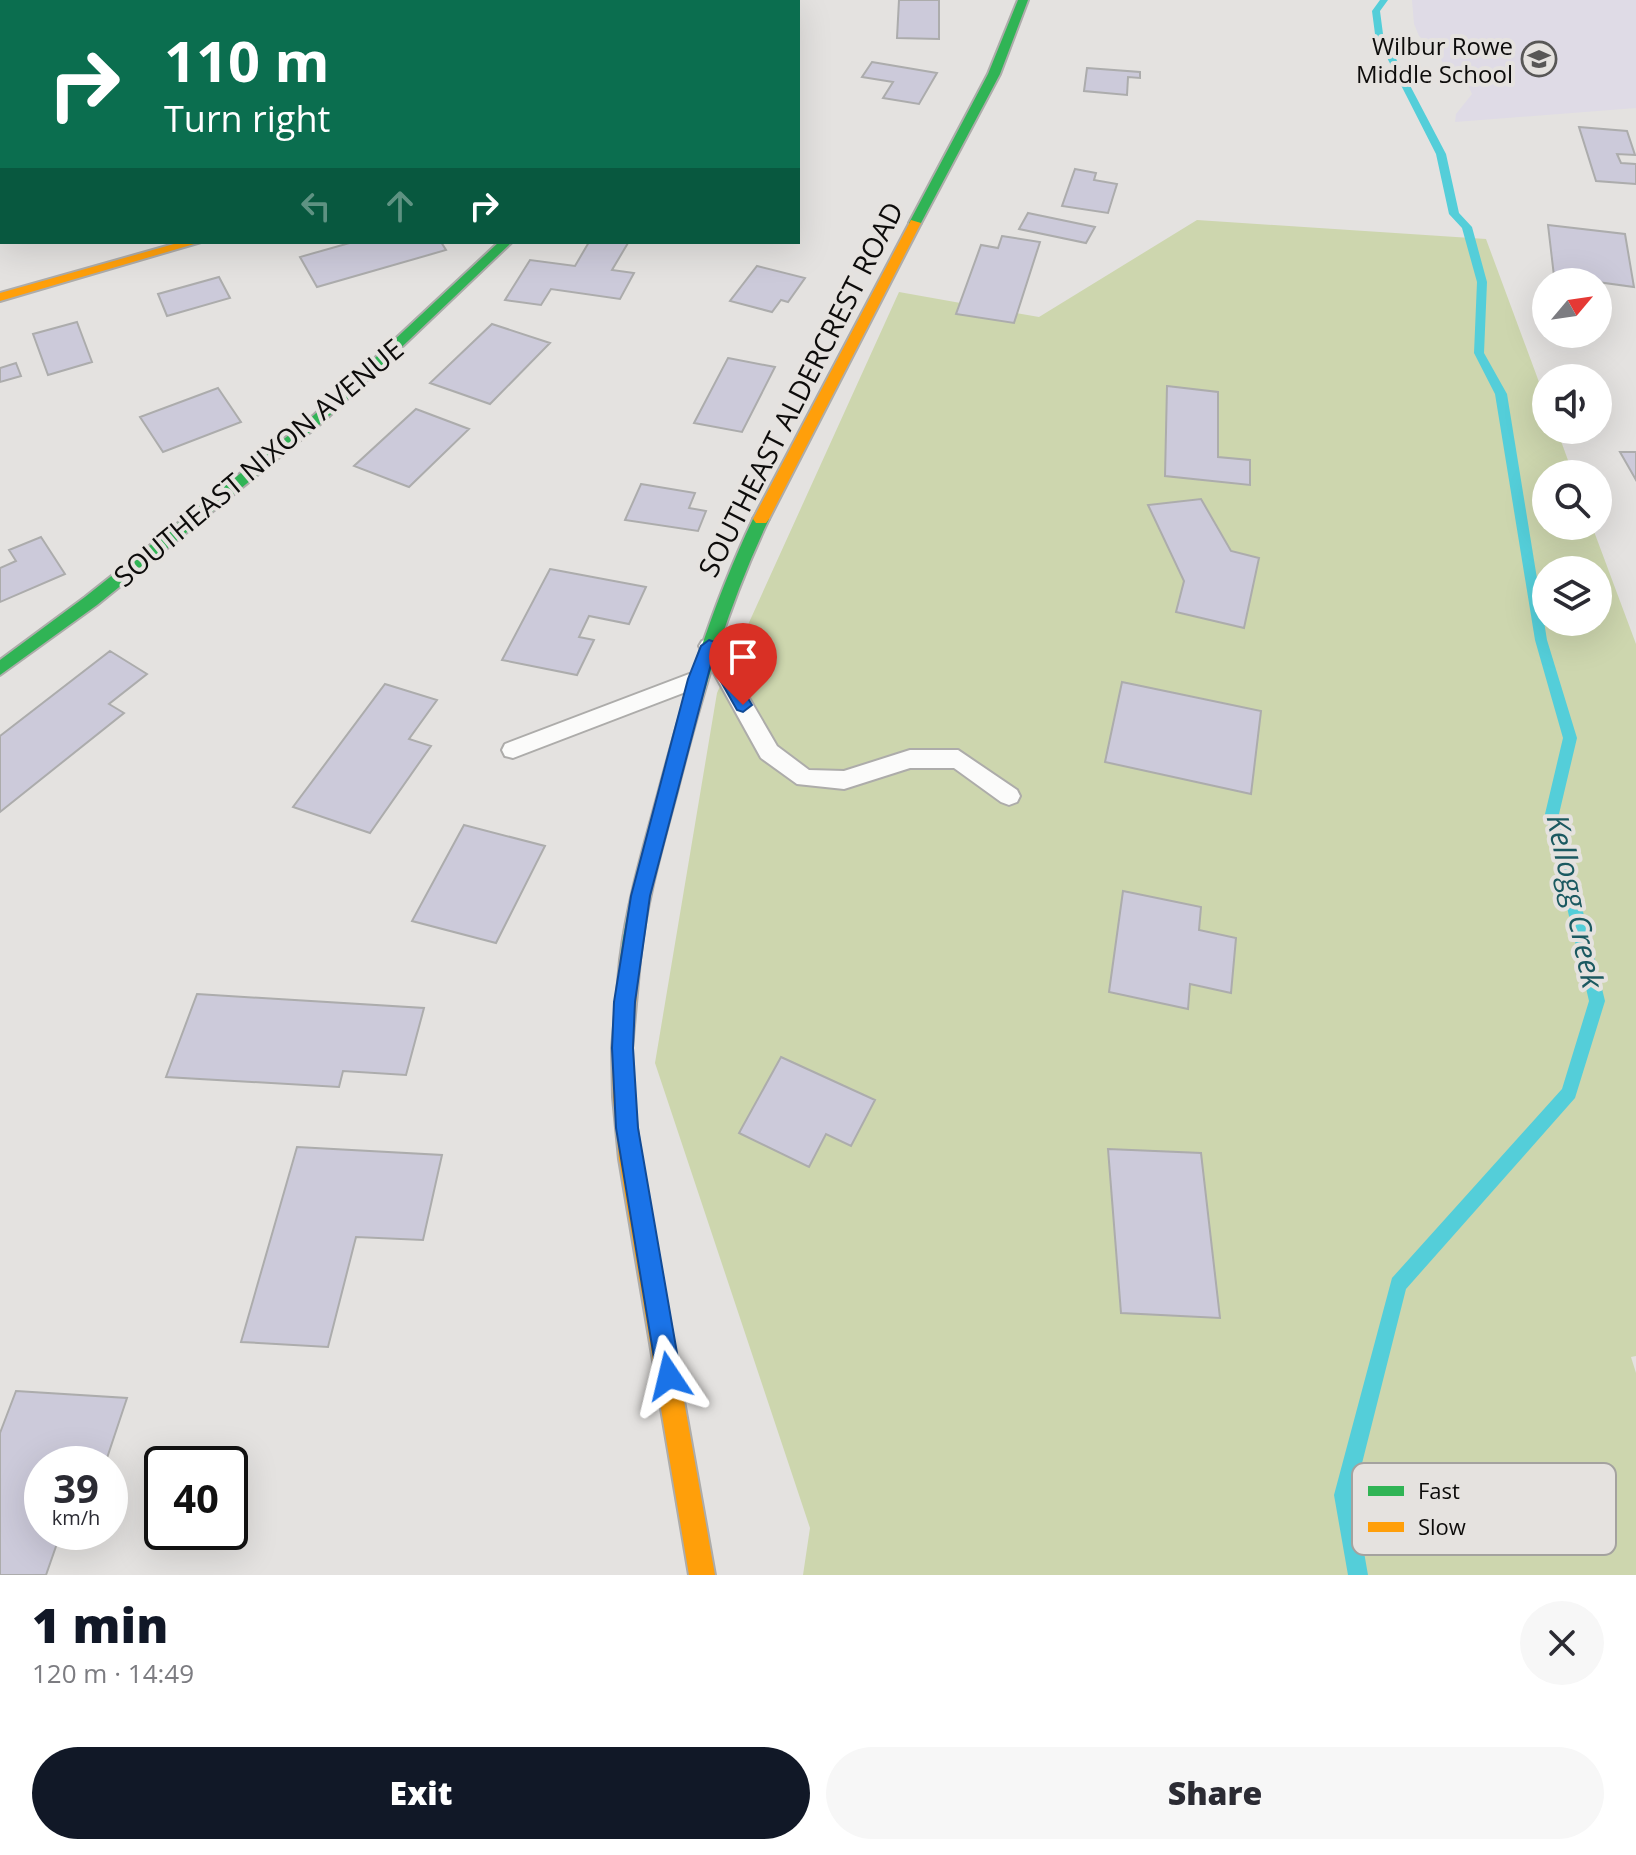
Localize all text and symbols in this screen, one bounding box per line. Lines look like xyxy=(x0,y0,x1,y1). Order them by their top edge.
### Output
text: 110 m xyxy=(164,22,330,98)
place label: Wilbur Rowe Middle School xyxy=(1356,29,1513,90)
icon: right xyxy=(32,32,136,136)
school or university icon: Wilbur Rowe Middle School xyxy=(1520,40,1558,78)
text: Turn right xyxy=(164,94,330,143)
icon: left xyxy=(294,184,338,228)
icon: ahead xyxy=(378,184,422,228)
icon: right xyxy=(462,184,506,228)
street label: SOUTHEAST ALDERCREST ROAD xyxy=(689,195,911,583)
north arrow xyxy=(1532,268,1612,348)
map controls xyxy=(1532,268,1612,636)
street label: SOUTHEAST NIXON AVENUE xyxy=(105,329,411,595)
button: sound xyxy=(1532,364,1612,444)
button: search xyxy=(1532,460,1612,540)
button: layers xyxy=(1532,556,1612,636)
pin xyxy=(709,623,777,705)
icon: arrive xyxy=(721,635,765,679)
water label: Kellogg Creek xyxy=(1538,810,1615,993)
position arrow xyxy=(627,1334,711,1418)
speed limit sign: 40 xyxy=(144,1446,248,1550)
text: 39 xyxy=(53,1460,99,1515)
legend xyxy=(1352,1463,1616,1555)
text: Fast xyxy=(1418,1475,1460,1505)
text: km/h xyxy=(52,1504,100,1531)
text: Slow xyxy=(1418,1511,1466,1541)
text: 1 min xyxy=(32,1592,168,1657)
button: close xyxy=(1520,1601,1604,1685)
text: 120 m · 14:49 xyxy=(32,1655,194,1691)
button: Exit xyxy=(32,1747,810,1839)
button: Share xyxy=(826,1747,1604,1839)

